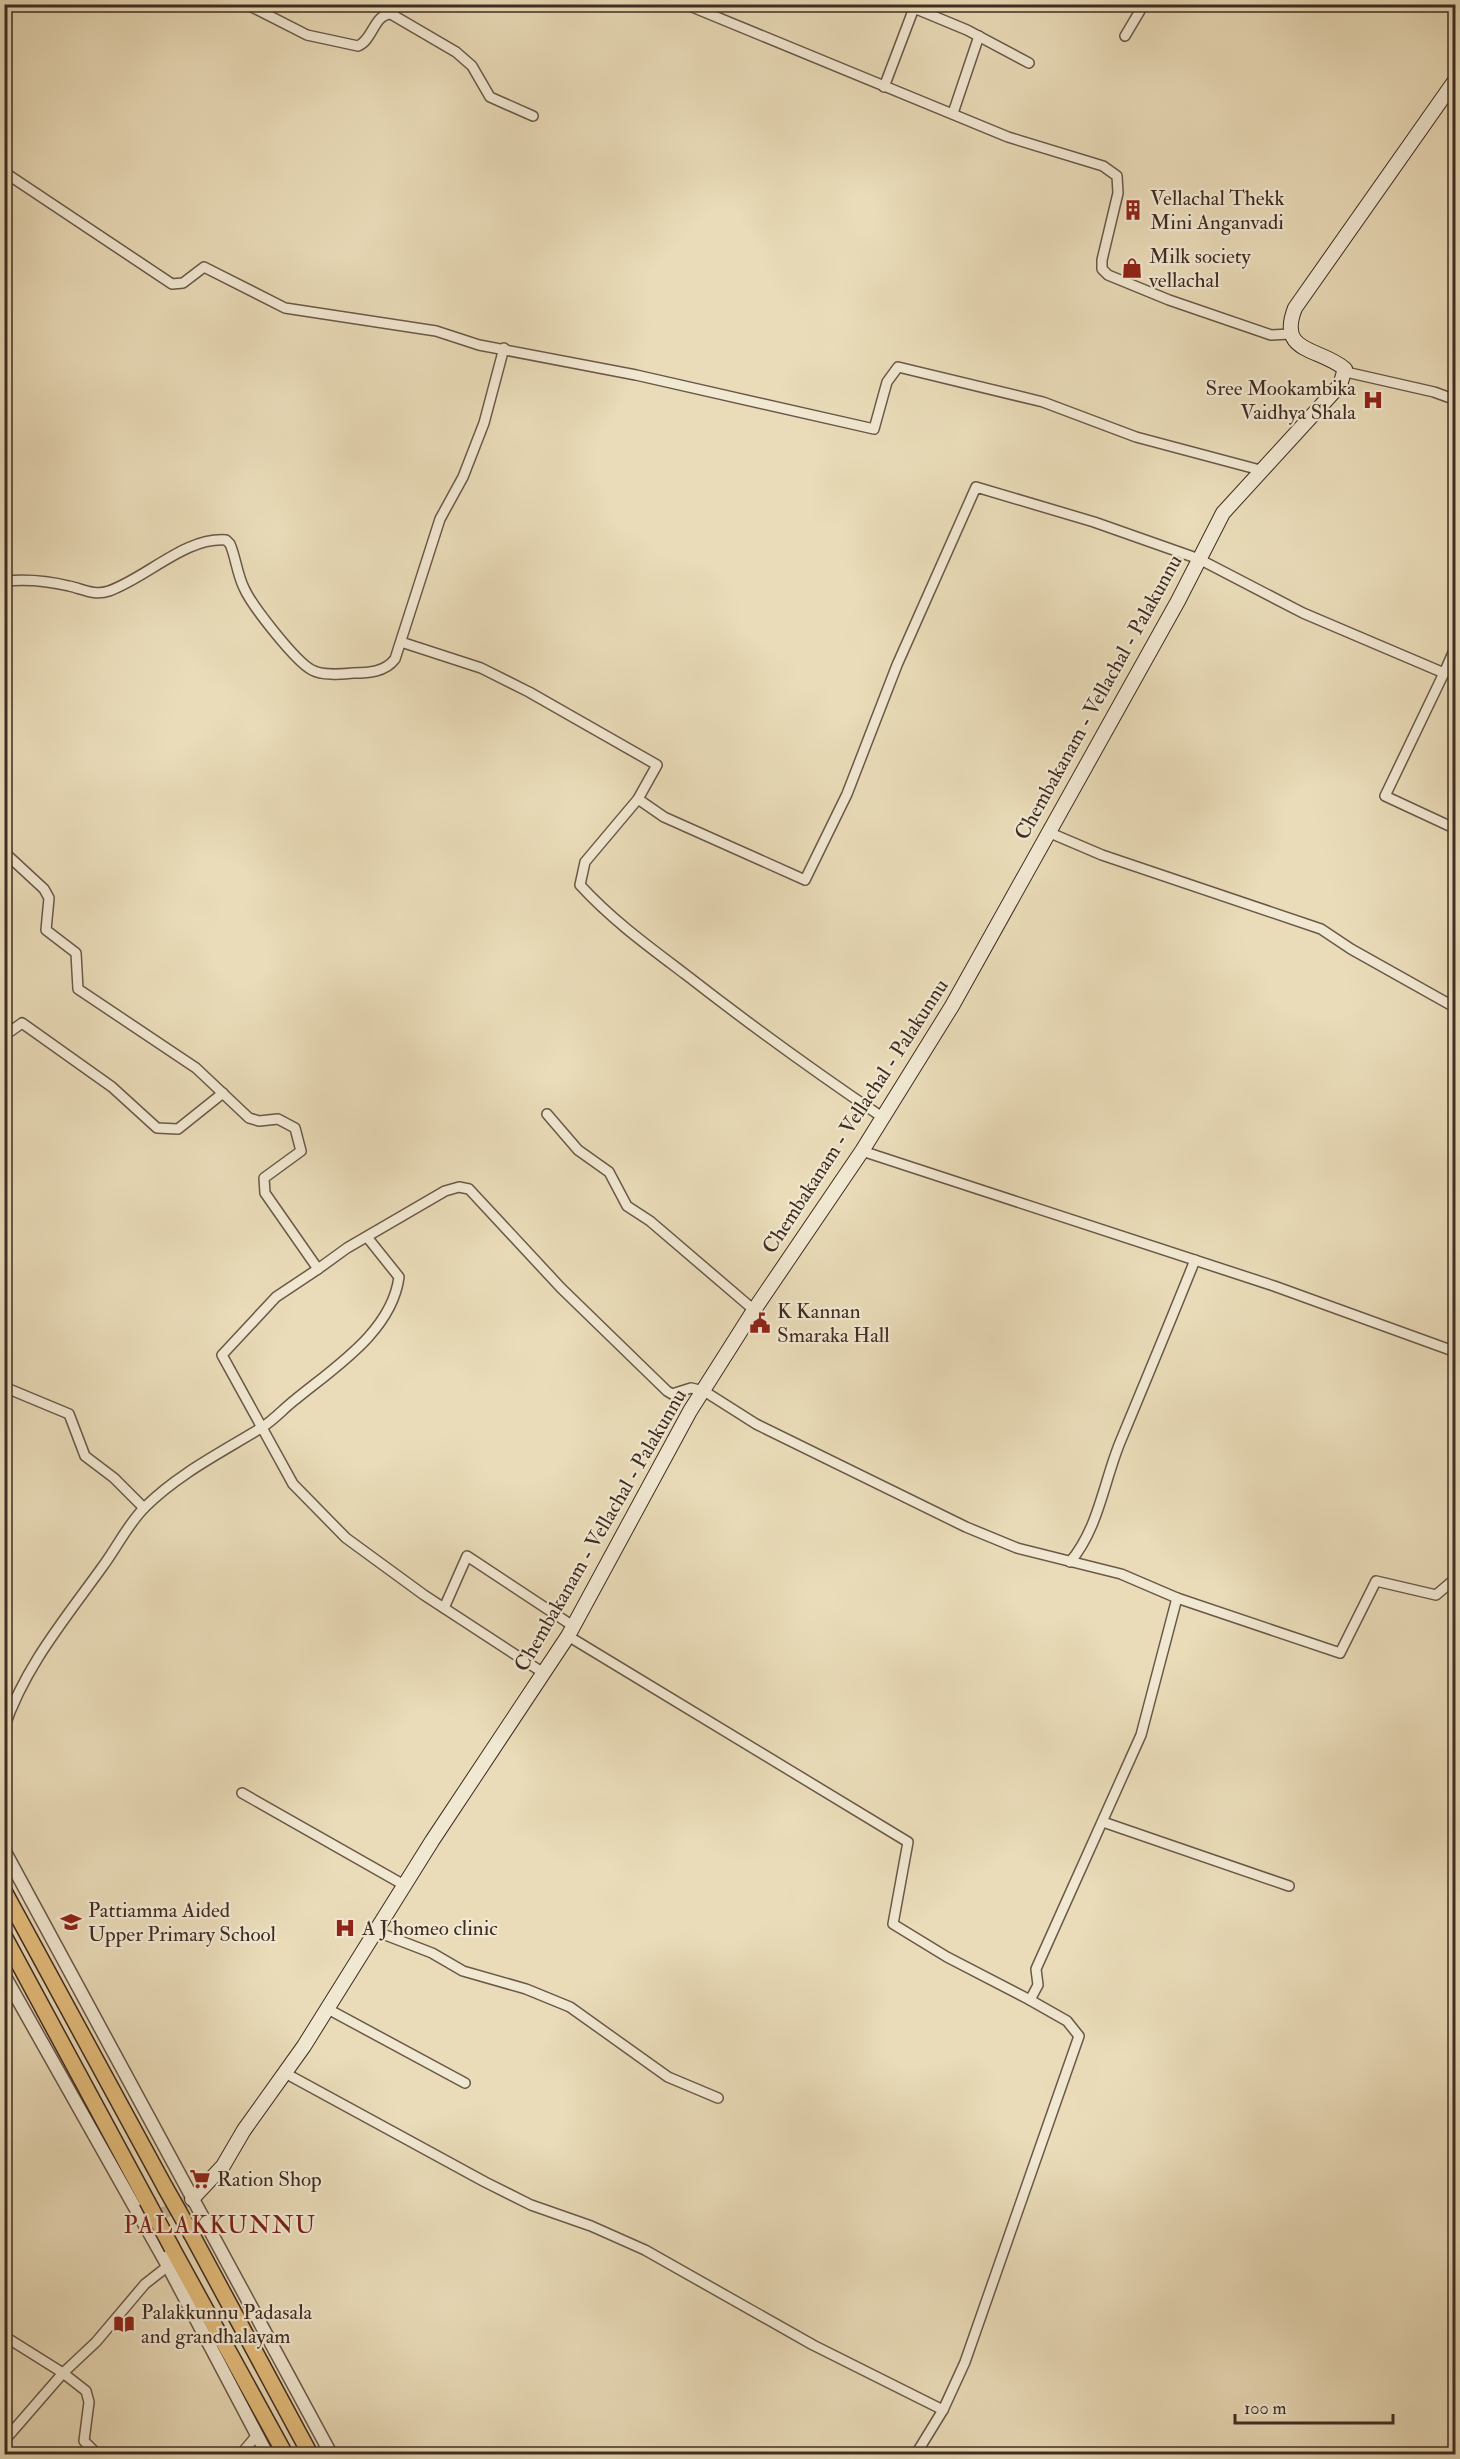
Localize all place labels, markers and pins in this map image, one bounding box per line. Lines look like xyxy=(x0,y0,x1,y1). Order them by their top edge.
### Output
place label: Vellachal Thekk Mini Anganvadi xyxy=(1150,185,1285,236)
building icon: Vellachal Thekk Mini Anganvadi xyxy=(1121,198,1145,222)
place label: Milk society vellachal xyxy=(1148,243,1252,294)
shop icon: Milk society vellachal xyxy=(1120,256,1144,280)
place label: Sree Mookambika Vaidhya Shala xyxy=(1206,375,1356,426)
hospital icon: Sree Mookambika Vaidhya Shala xyxy=(1361,388,1385,412)
place label: K Kannan Smaraka Hall xyxy=(777,1298,890,1349)
public building icon: K Kannan Smaraka Hall xyxy=(748,1311,772,1335)
place label: Pattiamma Aided Upper Primary School xyxy=(88,1897,277,1948)
school or university icon: Pattiamma Aided Upper Primary School xyxy=(59,1910,83,1934)
place label: A J homeo clinic xyxy=(361,1915,498,1942)
hospital icon: A J homeo clinic xyxy=(333,1916,357,1940)
place label: Ration Shop xyxy=(217,2166,322,2193)
supermarket icon: Ration Shop xyxy=(188,2167,212,2191)
place label: Palakkunnu Padasala and grandhalayam xyxy=(141,2299,313,2350)
library icon: Palakkunnu Padasala and grandhalayam xyxy=(112,2312,136,2336)

